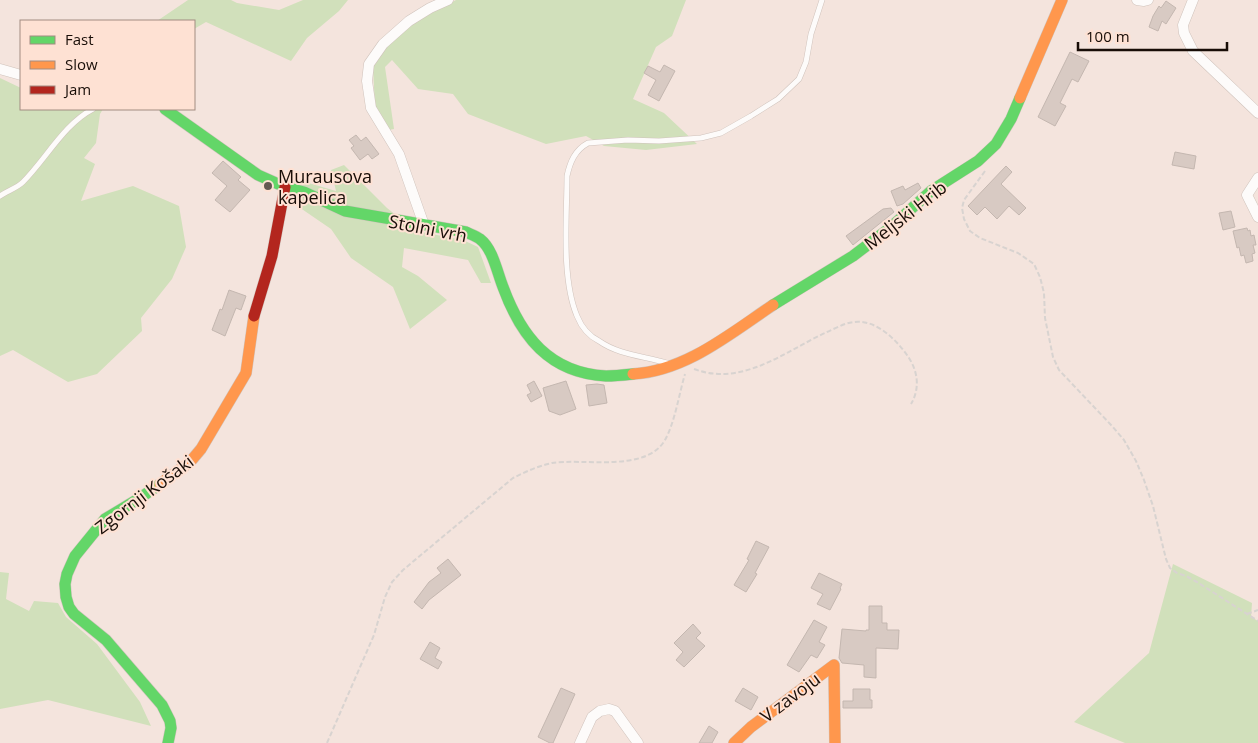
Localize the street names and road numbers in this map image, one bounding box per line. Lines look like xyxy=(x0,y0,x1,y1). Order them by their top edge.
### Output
street label: Meljski Hrib xyxy=(859,175,951,255)
street label: Stolni vrh xyxy=(387,209,469,247)
street label: Zgornji Košaki xyxy=(90,449,198,539)
street label: V zavoju xyxy=(755,667,825,727)

